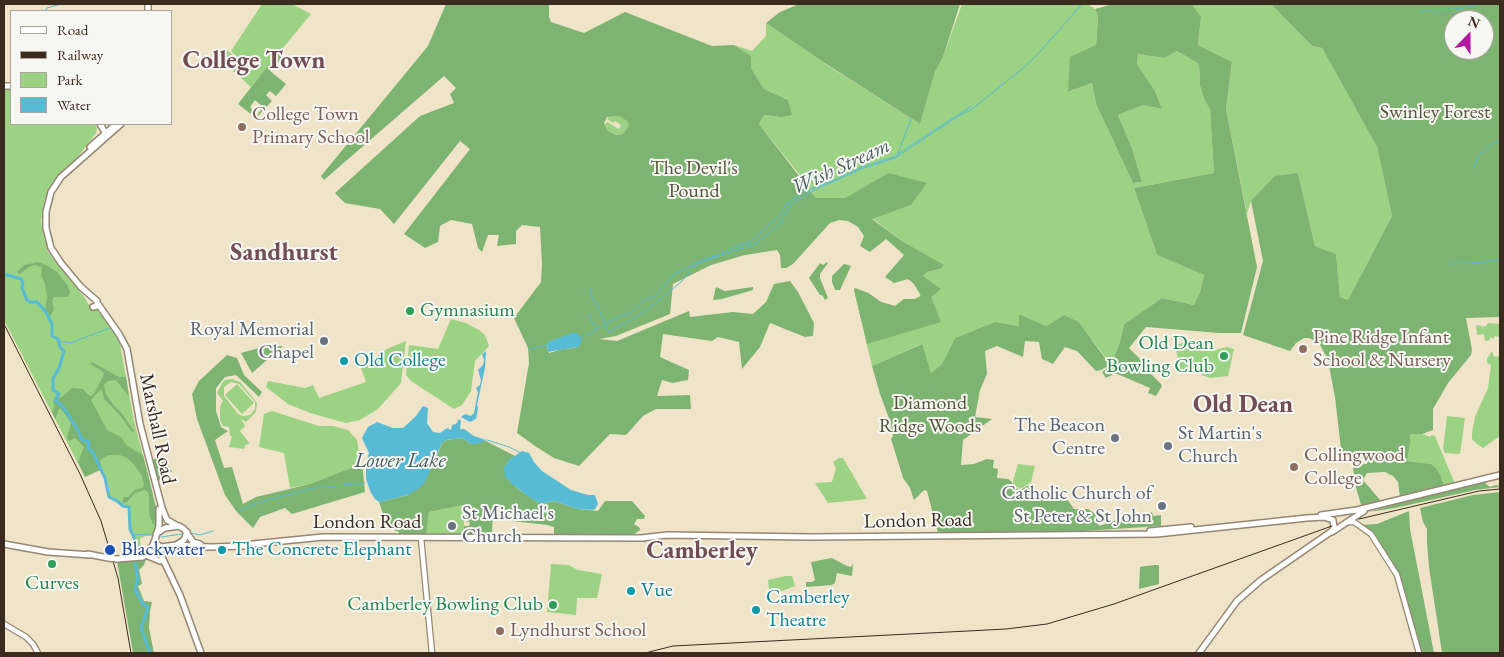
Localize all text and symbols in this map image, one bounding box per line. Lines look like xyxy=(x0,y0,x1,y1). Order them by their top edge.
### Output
legend xyxy=(10,10,172,125)
north arrow xyxy=(1444,10,1494,60)
text: N xyxy=(1466,12,1483,32)
text: Road xyxy=(57,20,88,39)
text: Railway xyxy=(57,45,103,64)
district label: College Town xyxy=(183,46,325,76)
text: Park xyxy=(57,70,83,89)
text: Water xyxy=(57,95,91,114)
park label: Swinley Forest xyxy=(1380,101,1490,125)
place label: College Town Primary School xyxy=(252,103,370,150)
marker: College Town Primary School xyxy=(236,121,248,133)
water label: Wish Stream xyxy=(788,133,894,201)
park label: The Devil's Pound xyxy=(650,157,738,204)
district label: Sandhurst xyxy=(230,238,338,268)
place label: Gymnasium xyxy=(420,299,515,323)
marker: Gymnasium xyxy=(404,305,416,317)
place label: Royal Memorial Chapel xyxy=(190,318,314,365)
place label: Pine Ridge Infant School & Nursery xyxy=(1313,326,1451,373)
place label: Old Dean Bowling Club xyxy=(1106,332,1214,379)
marker: Royal Memorial Chapel xyxy=(318,335,330,347)
marker: Pine Ridge Infant School & Nursery xyxy=(1297,343,1309,355)
place label: Old College xyxy=(354,349,446,373)
marker: Old Dean Bowling Club xyxy=(1218,350,1230,362)
marker: Old College xyxy=(338,355,350,367)
street label: Marshall Road xyxy=(134,371,180,487)
district label: Old Dean xyxy=(1193,390,1293,420)
park label: Diamond Ridge Woods xyxy=(879,392,981,439)
place label: The Beacon Centre xyxy=(1014,414,1105,461)
place label: St Martin's Church xyxy=(1178,422,1262,469)
marker: The Beacon Centre xyxy=(1109,432,1121,444)
marker: St Martin's Church xyxy=(1162,440,1174,452)
place label: Collingwood College xyxy=(1304,444,1405,491)
water label: Lower Lake xyxy=(354,448,446,474)
marker: Collingwood College xyxy=(1288,461,1300,473)
place label: Catholic Church of St Peter & St John xyxy=(1001,482,1152,529)
marker: Catholic Church of St Peter & St John xyxy=(1156,500,1168,512)
place label: St Michael's Church xyxy=(462,502,554,549)
street label: London Road xyxy=(864,508,972,534)
street label: London Road xyxy=(313,511,421,535)
marker: St Michael's Church xyxy=(446,520,458,532)
district label: Camberley xyxy=(646,536,758,566)
place label: Blackwater xyxy=(121,538,205,562)
place label: The Concrete Elephant xyxy=(232,538,412,562)
marker: Blackwater xyxy=(103,543,117,557)
marker: The Concrete Elephant xyxy=(216,544,228,556)
marker: Curves xyxy=(46,558,58,570)
place label: Curves xyxy=(25,572,79,596)
place label: Vue xyxy=(641,579,673,603)
marker: Vue xyxy=(625,585,637,597)
place label: Camberley Theatre xyxy=(766,586,850,633)
place label: Camberley Bowling Club xyxy=(347,593,543,617)
marker: Camberley Bowling Club xyxy=(547,599,559,611)
marker: Camberley Theatre xyxy=(750,604,762,616)
place label: Lyndhurst School xyxy=(510,619,646,643)
marker: Lyndhurst School xyxy=(494,625,506,637)

